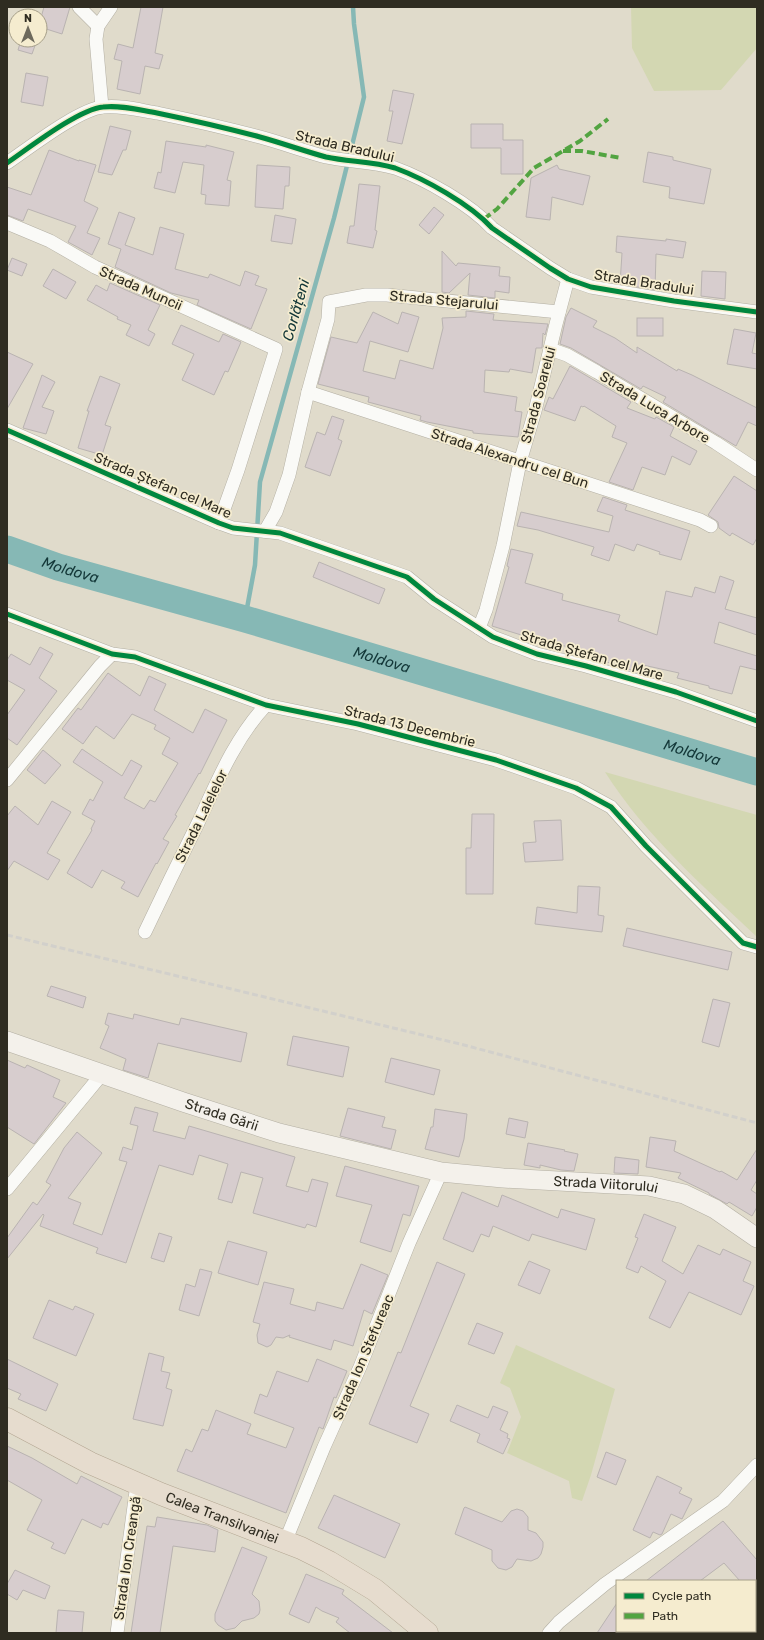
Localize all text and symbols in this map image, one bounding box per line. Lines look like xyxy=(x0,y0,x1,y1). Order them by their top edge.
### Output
north arrow xyxy=(8,8,48,48)
text: N xyxy=(24,12,32,25)
street label: Strada Bradului xyxy=(294,127,396,166)
street label: Strada Muncii xyxy=(97,263,185,314)
street label: Strada Bradului xyxy=(593,266,695,299)
water label: Corlățeni xyxy=(279,277,314,343)
street label: Strada Stejarului xyxy=(389,287,499,314)
street label: Strada Soarelui xyxy=(517,345,560,445)
street label: Strada Luca Arbore xyxy=(597,368,713,447)
street label: Strada Alexandru cel Bun xyxy=(429,425,591,492)
street label: Strada Ștefan cel Mare xyxy=(91,449,234,522)
water label: Moldova xyxy=(40,553,101,587)
street label: Strada Ștefan cel Mare xyxy=(518,627,665,684)
water label: Moldova xyxy=(351,643,413,677)
street label: Strada 13 Decembrie xyxy=(342,702,477,751)
water label: Moldova xyxy=(662,736,723,770)
street label: Strada Lalelelor xyxy=(172,766,232,866)
street label: Strada Gării xyxy=(183,1095,260,1135)
street label: Strada Viitorului xyxy=(553,1173,660,1197)
street label: Strada Ion Stefureac xyxy=(329,1292,398,1422)
street label: Calea Transilvaniei xyxy=(163,1489,281,1548)
street label: Strada Ion Creangă xyxy=(110,1495,145,1621)
legend xyxy=(616,1580,756,1632)
text: Cycle path xyxy=(652,1589,711,1603)
text: Path xyxy=(652,1609,678,1623)

